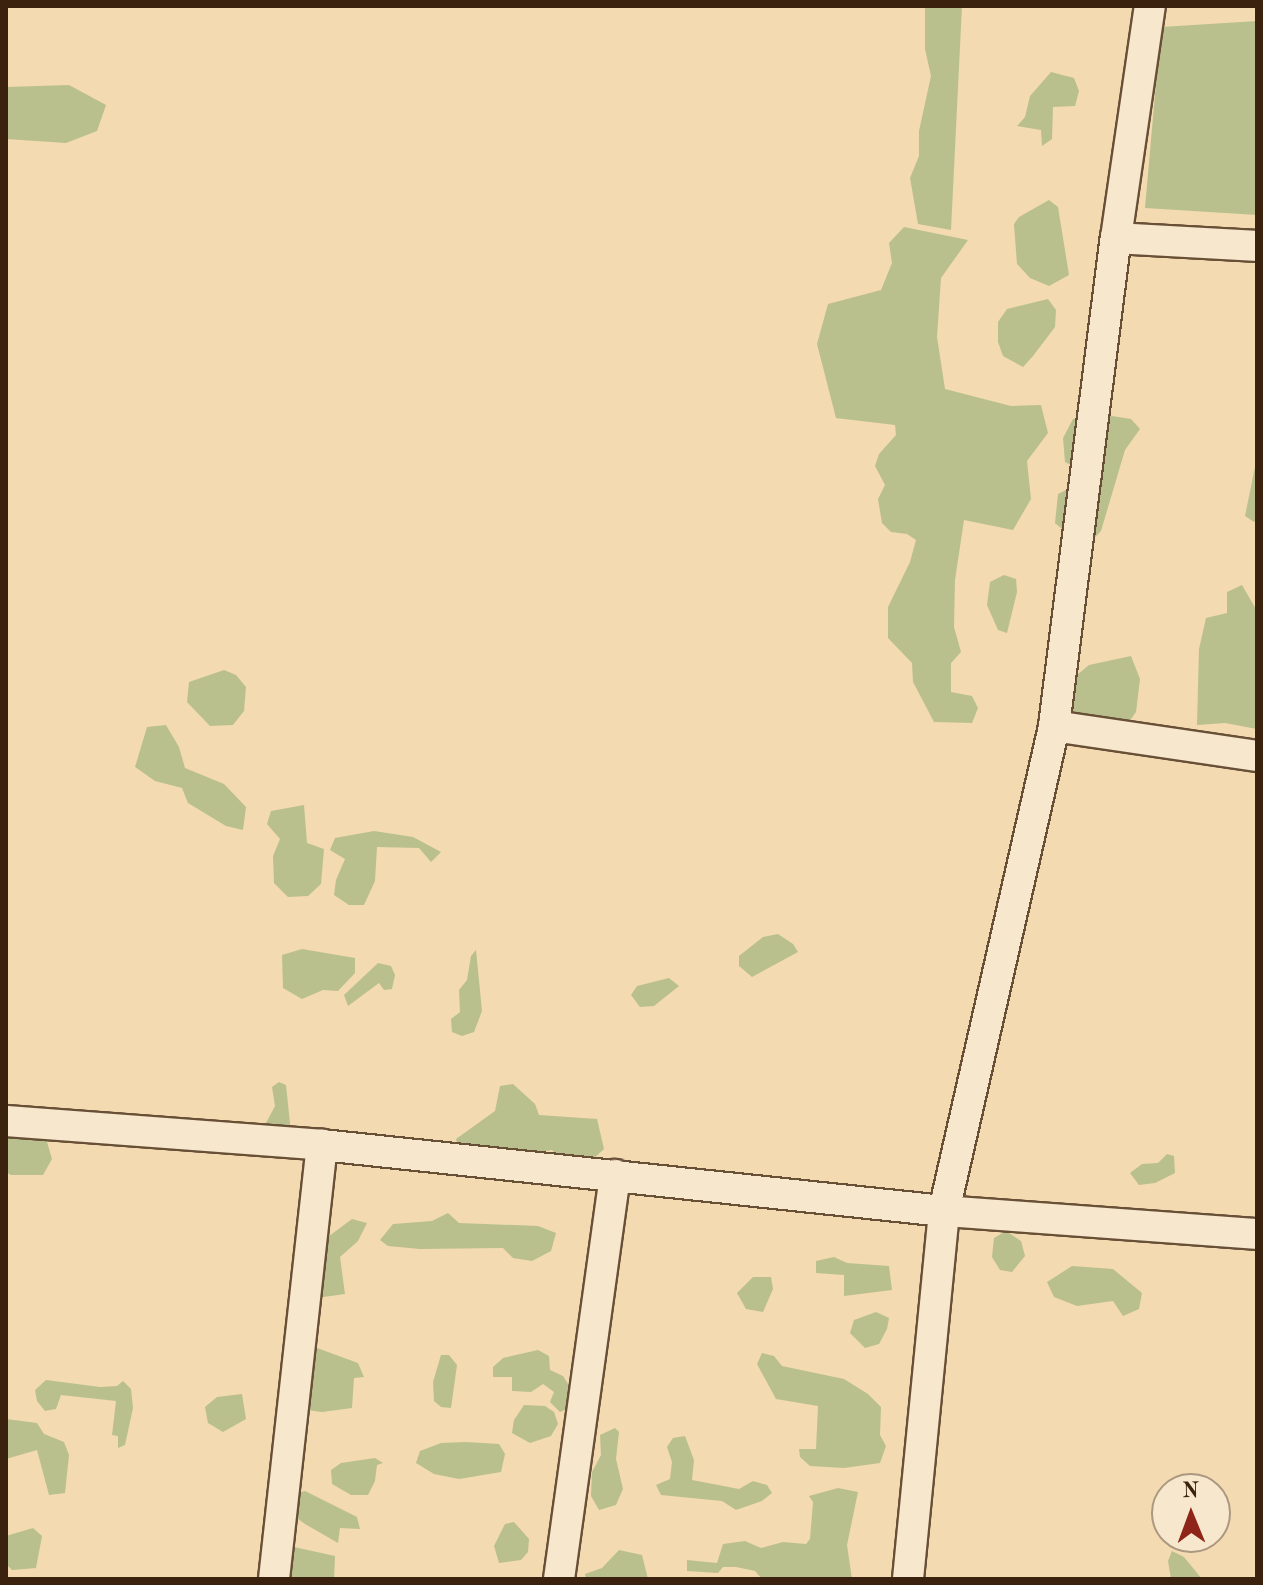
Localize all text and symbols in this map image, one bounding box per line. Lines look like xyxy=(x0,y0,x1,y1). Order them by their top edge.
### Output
north arrow xyxy=(1151,1473,1231,1553)
text: N xyxy=(1182,1480,1199,1502)

